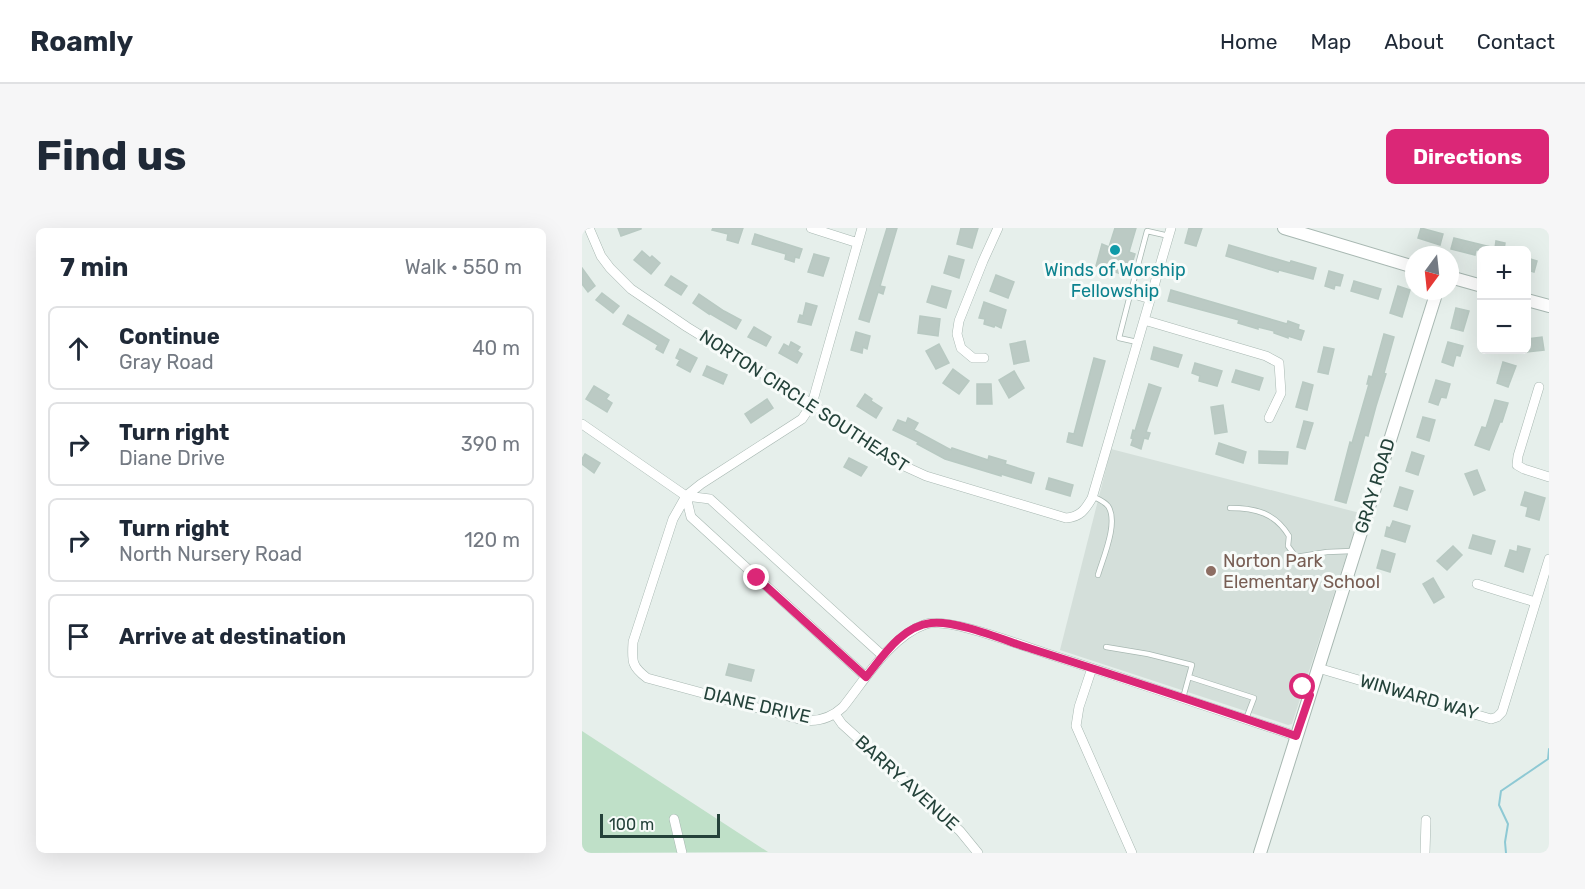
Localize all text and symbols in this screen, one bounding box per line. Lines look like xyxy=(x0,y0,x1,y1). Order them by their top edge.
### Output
text: Roamly xyxy=(30,25,133,58)
text: Home xyxy=(1220,29,1277,54)
text: Map xyxy=(1310,29,1351,54)
text: About xyxy=(1384,29,1444,54)
text: Contact xyxy=(1477,29,1555,54)
button: Directions xyxy=(1386,129,1549,184)
text: Find us xyxy=(36,131,187,181)
marker: Winds of Worship Fellowship xyxy=(1108,243,1122,257)
north arrow xyxy=(1405,246,1459,300)
map controls xyxy=(1477,246,1531,354)
button: + xyxy=(1477,246,1531,300)
text: 7 min xyxy=(60,252,128,283)
text: Walk · 550 m xyxy=(405,255,522,279)
place label: Winds of Worship Fellowship xyxy=(1044,259,1186,302)
button: − xyxy=(1477,300,1531,354)
text: Continue xyxy=(119,323,220,350)
street label: NORTON CIRCLE SOUTHEAST xyxy=(695,325,913,477)
icon: ahead xyxy=(62,332,95,365)
text: 40 m xyxy=(472,336,520,360)
text: Gray Road xyxy=(119,350,214,374)
text: Turn right xyxy=(119,419,229,446)
icon: right xyxy=(62,428,95,461)
text: 390 m xyxy=(461,432,520,456)
street label: GRAY ROAD xyxy=(1350,436,1400,536)
text: Diane Drive xyxy=(119,446,225,470)
text: Turn right xyxy=(119,515,229,542)
icon: right xyxy=(62,524,95,557)
text: 120 m xyxy=(464,528,520,552)
text: North Nursery Road xyxy=(119,542,302,566)
place label: Norton Park Elementary School xyxy=(1223,550,1380,593)
route end xyxy=(743,564,769,590)
marker: Norton Park Elementary School xyxy=(1204,564,1218,578)
icon: arrive xyxy=(62,620,95,653)
text: Arrive at destination xyxy=(119,623,346,650)
street label: WINWARD WAY xyxy=(1357,670,1481,725)
route start xyxy=(1289,673,1315,699)
street label: DIANE DRIVE xyxy=(701,682,813,728)
street label: BARRY AVENUE xyxy=(851,731,963,835)
scale bar xyxy=(600,811,720,838)
text: 100 m xyxy=(609,815,654,834)

